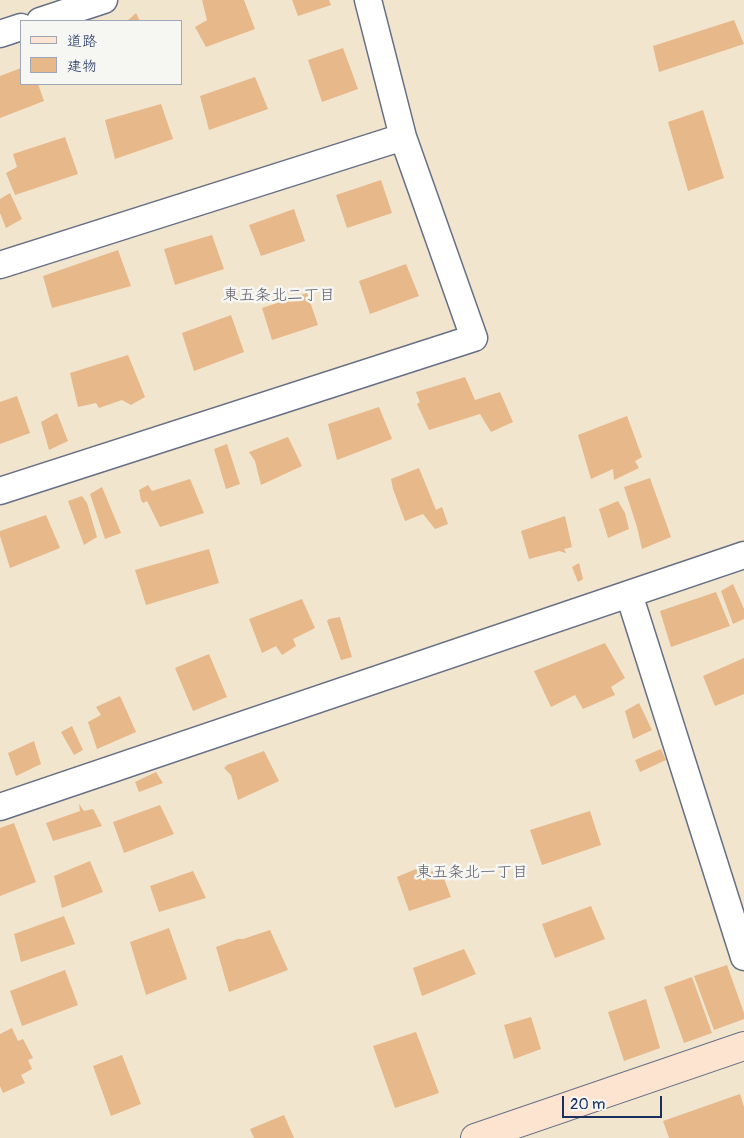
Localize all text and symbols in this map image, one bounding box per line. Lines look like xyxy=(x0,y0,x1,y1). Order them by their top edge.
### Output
legend xyxy=(20,20,182,85)
text: 道路 xyxy=(67,32,97,51)
text: 建物 xyxy=(67,57,97,76)
district label: 東五条北二丁目 xyxy=(223,286,335,306)
district label: 東五条北一丁目 xyxy=(416,863,528,883)
scale bar xyxy=(564,1086,664,1118)
text: 20 m xyxy=(570,1095,605,1114)

